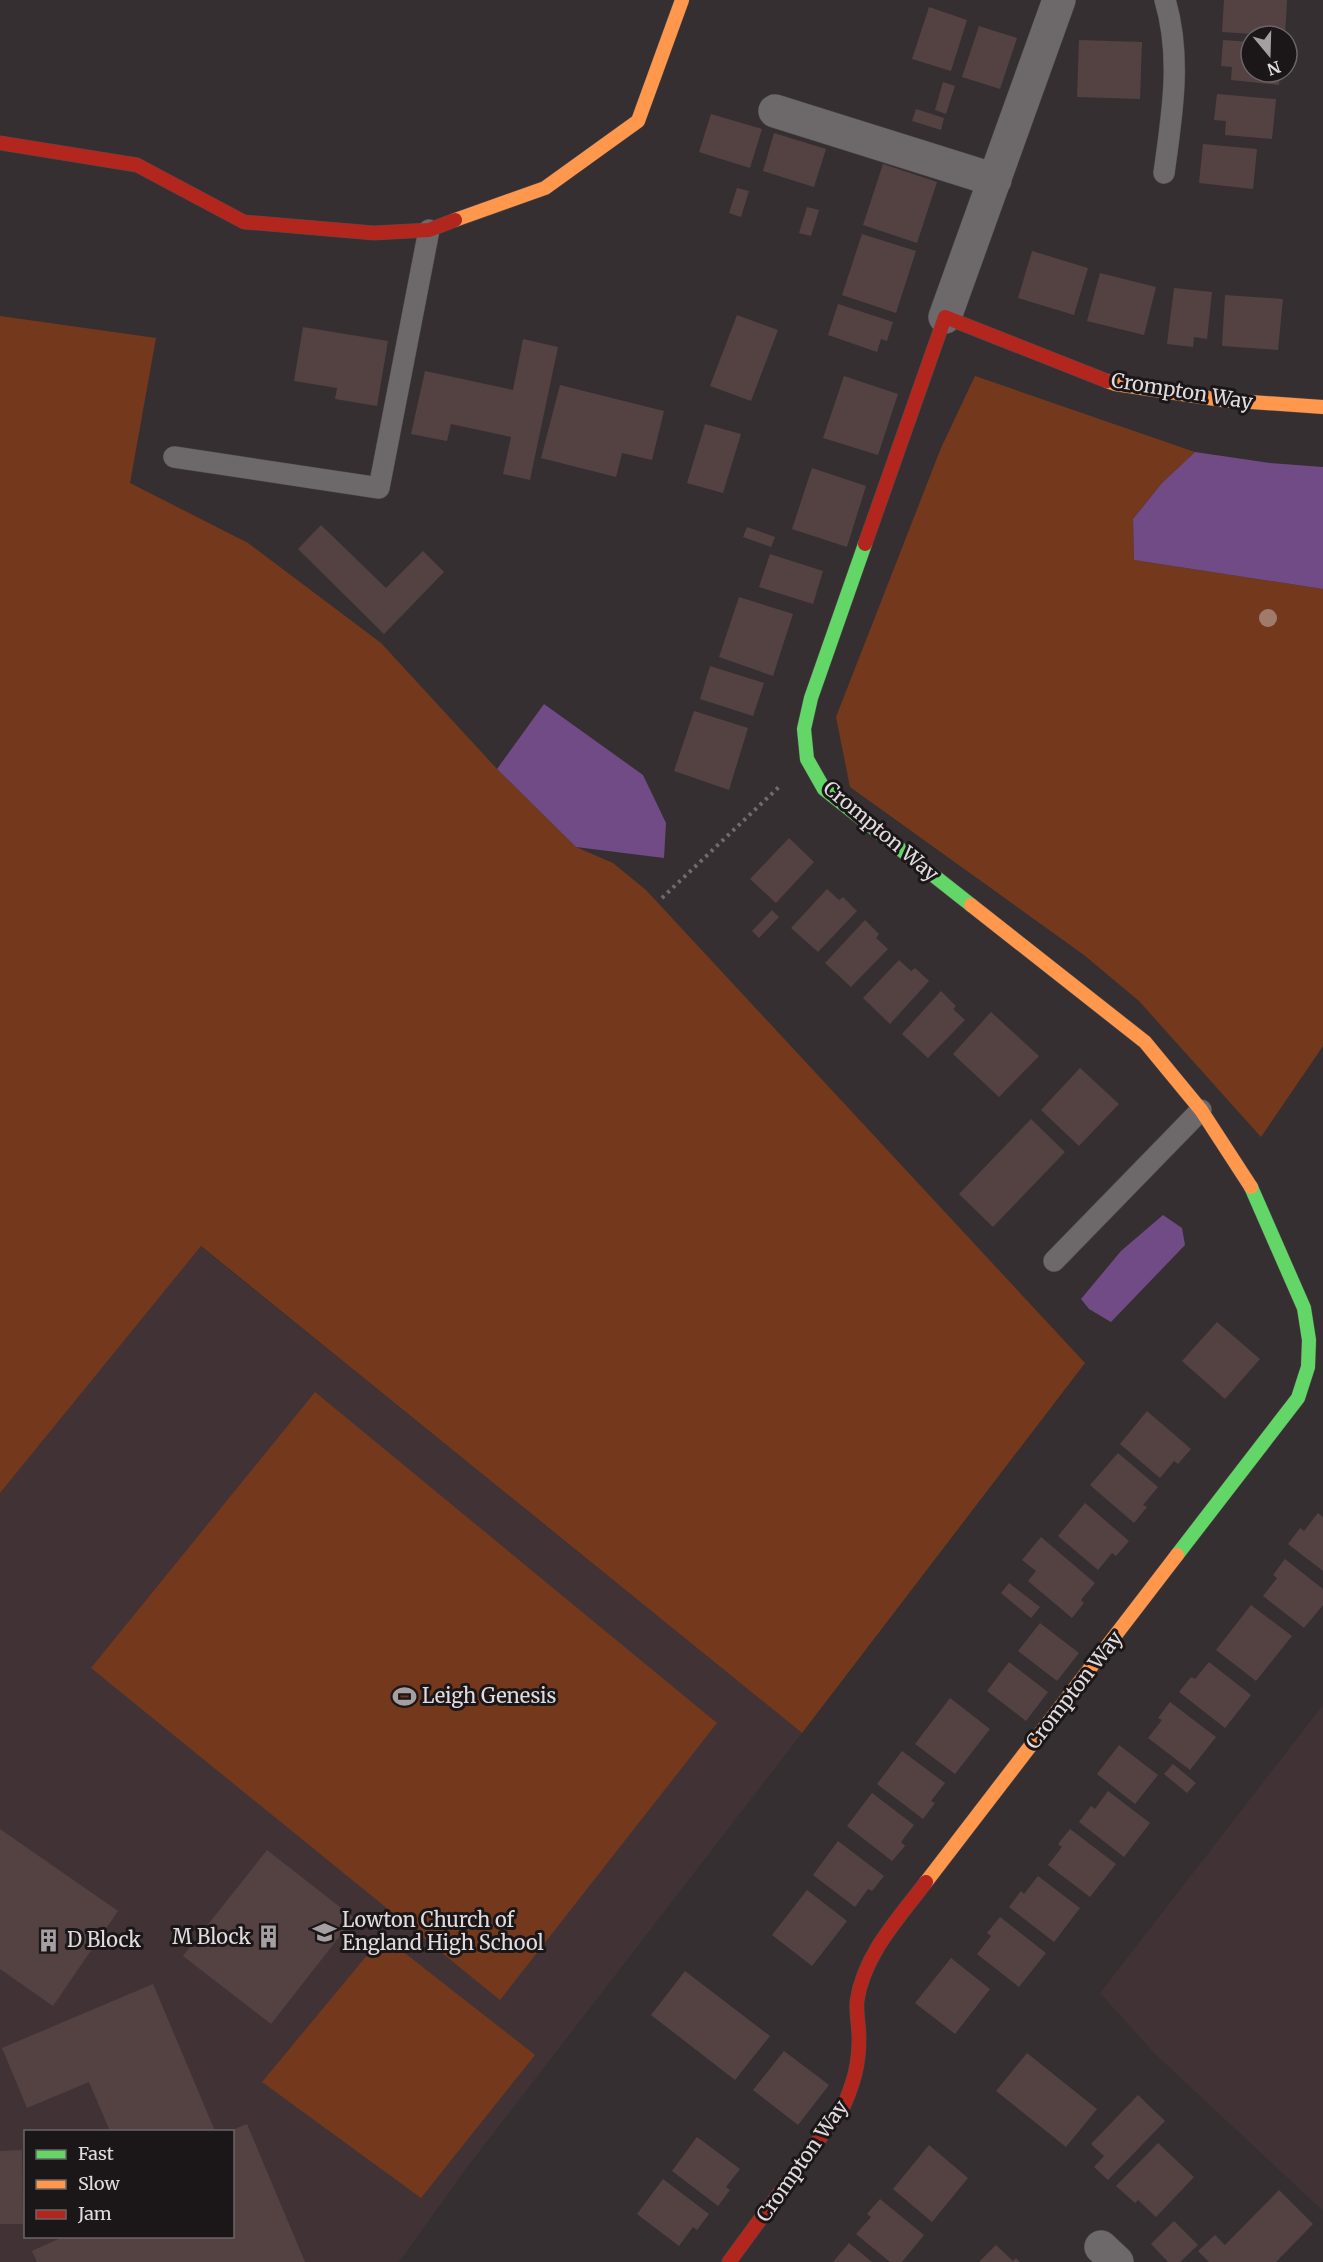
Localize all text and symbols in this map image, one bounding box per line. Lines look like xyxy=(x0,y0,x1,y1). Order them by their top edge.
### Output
north arrow xyxy=(1239,24,1299,84)
text: N xyxy=(1264,57,1283,80)
street label: Crompton Way xyxy=(1110,367,1255,414)
street label: Crompton Way xyxy=(819,775,944,886)
street label: Crompton Way xyxy=(1020,1625,1128,1754)
sports icon: Leigh Genesis xyxy=(391,1683,417,1709)
place label: Leigh Genesis xyxy=(422,1683,556,1708)
place label: Lowton Church of England High School xyxy=(342,1907,544,1955)
school or university icon: Lowton Church of England High School xyxy=(311,1919,337,1945)
place label: M Block xyxy=(172,1924,251,1949)
building icon: M Block xyxy=(256,1924,282,1950)
building icon: D Block xyxy=(36,1927,62,1953)
place label: D Block xyxy=(67,1927,141,1952)
street label: Crompton Way xyxy=(750,2095,853,2226)
legend xyxy=(24,2130,234,2238)
text: Fast xyxy=(78,2142,114,2165)
text: Slow xyxy=(78,2172,121,2195)
text: Jam xyxy=(77,2202,112,2225)

